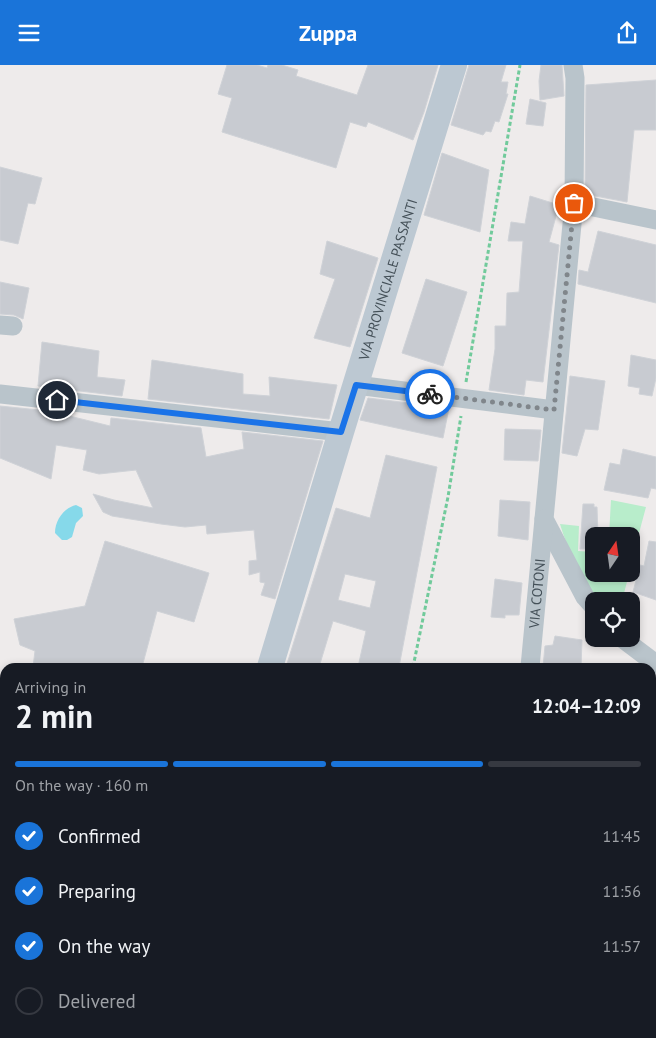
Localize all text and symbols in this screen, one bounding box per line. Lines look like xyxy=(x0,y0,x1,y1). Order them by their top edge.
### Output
icon: menu xyxy=(15,19,43,47)
text: Zuppa xyxy=(299,19,357,47)
icon: share xyxy=(613,19,641,47)
pin xyxy=(553,182,595,224)
icon: bag xyxy=(560,189,588,217)
street label: VIA PROVINCIALE PASSANTI xyxy=(354,197,421,363)
courier xyxy=(405,369,455,419)
pin xyxy=(36,379,78,421)
icon: bike xyxy=(416,380,444,408)
icon: home xyxy=(43,386,71,414)
north arrow xyxy=(585,527,640,583)
map controls xyxy=(585,527,640,647)
street label: VIA COTONI xyxy=(525,558,549,630)
button: locate xyxy=(585,592,640,647)
text: Arriving in xyxy=(15,677,86,697)
text: 12:04–12:09 xyxy=(532,694,641,718)
text: 2 min xyxy=(15,695,93,737)
text: On the way · 160 m xyxy=(15,775,148,795)
icon: check xyxy=(15,822,43,850)
text: Confirmed xyxy=(58,824,141,848)
text: 11:45 xyxy=(603,826,641,846)
icon: check xyxy=(15,877,43,905)
text: Preparing xyxy=(58,879,136,903)
text: 11:56 xyxy=(603,881,641,901)
icon: check xyxy=(15,932,43,960)
text: On the way xyxy=(58,934,150,958)
text: 11:57 xyxy=(603,936,641,956)
text: Delivered xyxy=(58,989,136,1013)

